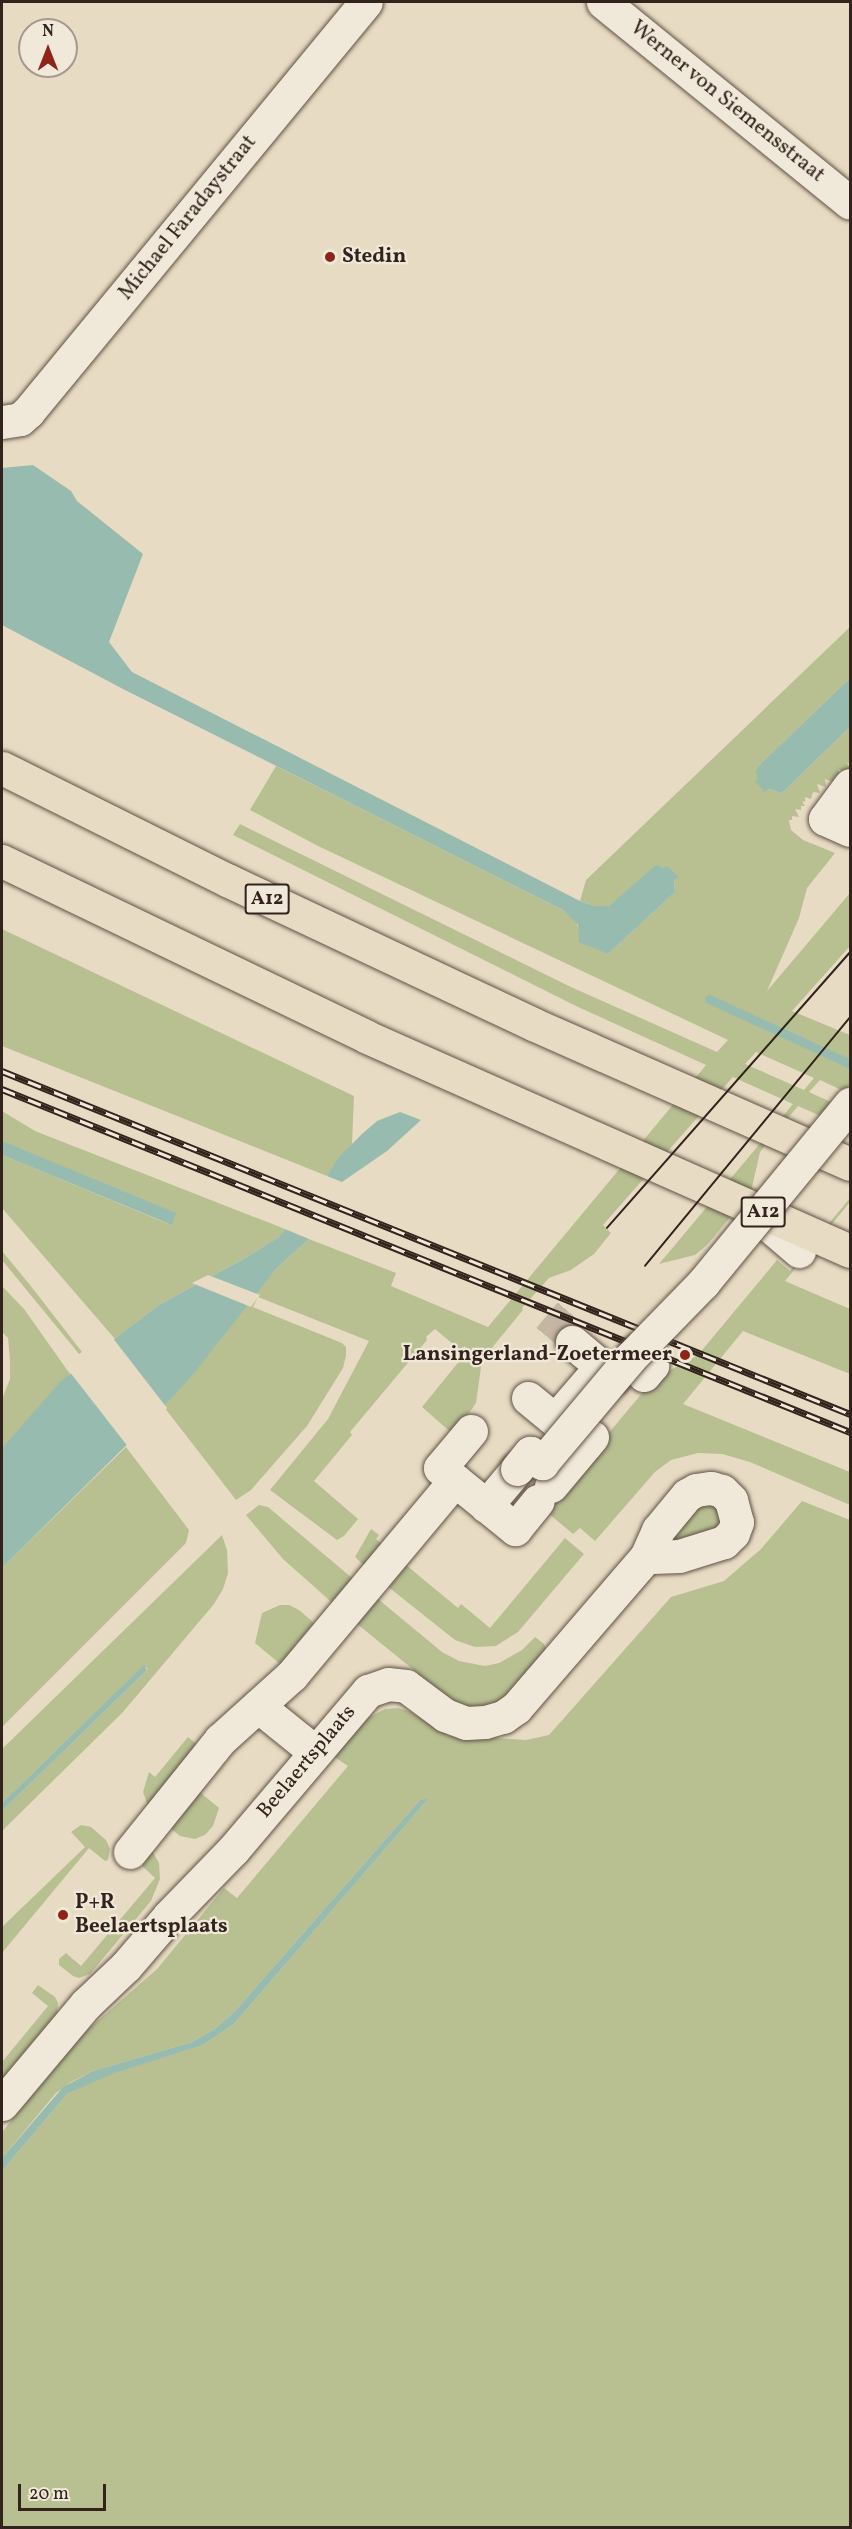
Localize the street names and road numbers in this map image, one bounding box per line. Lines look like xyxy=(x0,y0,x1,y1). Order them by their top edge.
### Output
street label: Werner von Siemensstraat xyxy=(624,16,830,188)
street label: Michael Faradaystraat xyxy=(114,131,262,305)
road number: A12 xyxy=(244,882,290,916)
road number: A12 xyxy=(740,1195,786,1229)
street label: Beelaertsplaats xyxy=(252,1700,362,1824)

